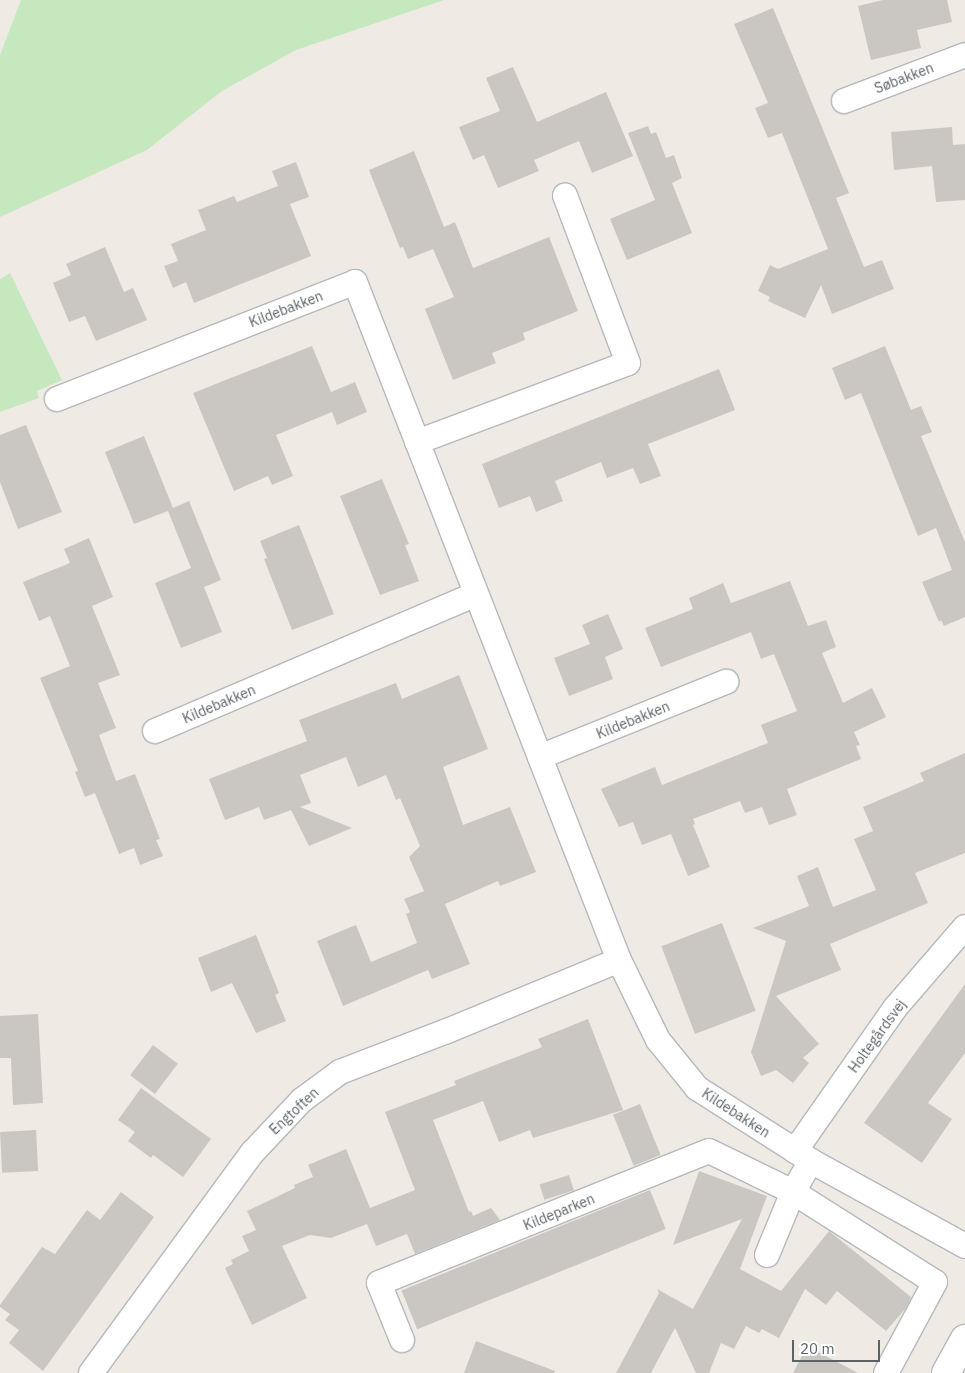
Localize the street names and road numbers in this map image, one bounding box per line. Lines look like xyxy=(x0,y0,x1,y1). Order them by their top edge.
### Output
street label: Søbakken xyxy=(872,59,936,97)
street label: Kildebakken xyxy=(247,287,325,331)
street label: Kildebakken xyxy=(180,681,258,727)
street label: Kildebakken xyxy=(594,698,672,742)
street label: Holtegårdsvej xyxy=(845,996,909,1076)
street label: Engtoften xyxy=(266,1084,322,1138)
street label: Kildebakken xyxy=(699,1085,773,1141)
street label: Kildeparken xyxy=(521,1190,597,1234)

